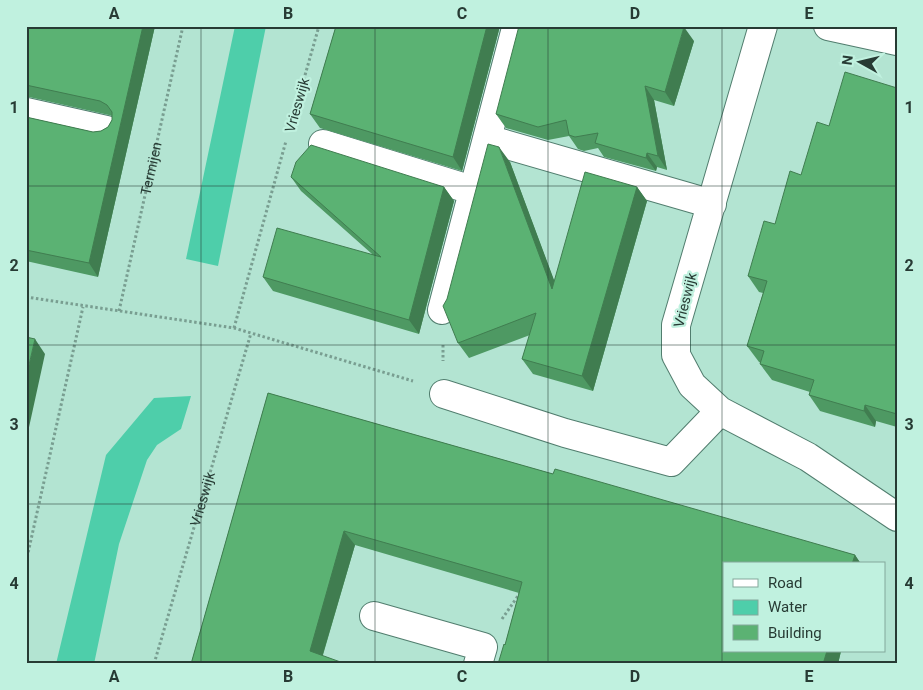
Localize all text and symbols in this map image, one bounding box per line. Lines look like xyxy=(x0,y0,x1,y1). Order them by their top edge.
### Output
text: A xyxy=(109,4,120,23)
text: B xyxy=(283,4,293,23)
text: C xyxy=(457,4,467,23)
text: D xyxy=(630,4,640,23)
text: E xyxy=(805,4,814,23)
north arrow xyxy=(836,38,886,88)
text: N xyxy=(839,54,856,66)
street label: Vrieswijk xyxy=(282,75,313,134)
text: 1 xyxy=(9,98,19,117)
text: 1 xyxy=(904,98,914,117)
street label: Termijen xyxy=(137,140,165,197)
text: 2 xyxy=(9,256,19,275)
text: 2 xyxy=(904,256,914,275)
street label: Vrieswijk xyxy=(670,270,700,329)
text: 3 xyxy=(9,415,19,434)
text: 3 xyxy=(904,415,914,434)
street label: Vrieswijk xyxy=(187,469,218,528)
legend xyxy=(723,562,886,652)
text: 4 xyxy=(9,574,19,593)
text: Road xyxy=(768,574,802,592)
text: 4 xyxy=(904,574,914,593)
text: Water xyxy=(768,598,807,616)
text: Building xyxy=(768,624,822,642)
text: A xyxy=(109,667,120,686)
text: B xyxy=(283,667,293,686)
text: C xyxy=(457,667,467,686)
text: D xyxy=(630,667,640,686)
text: E xyxy=(805,667,814,686)

